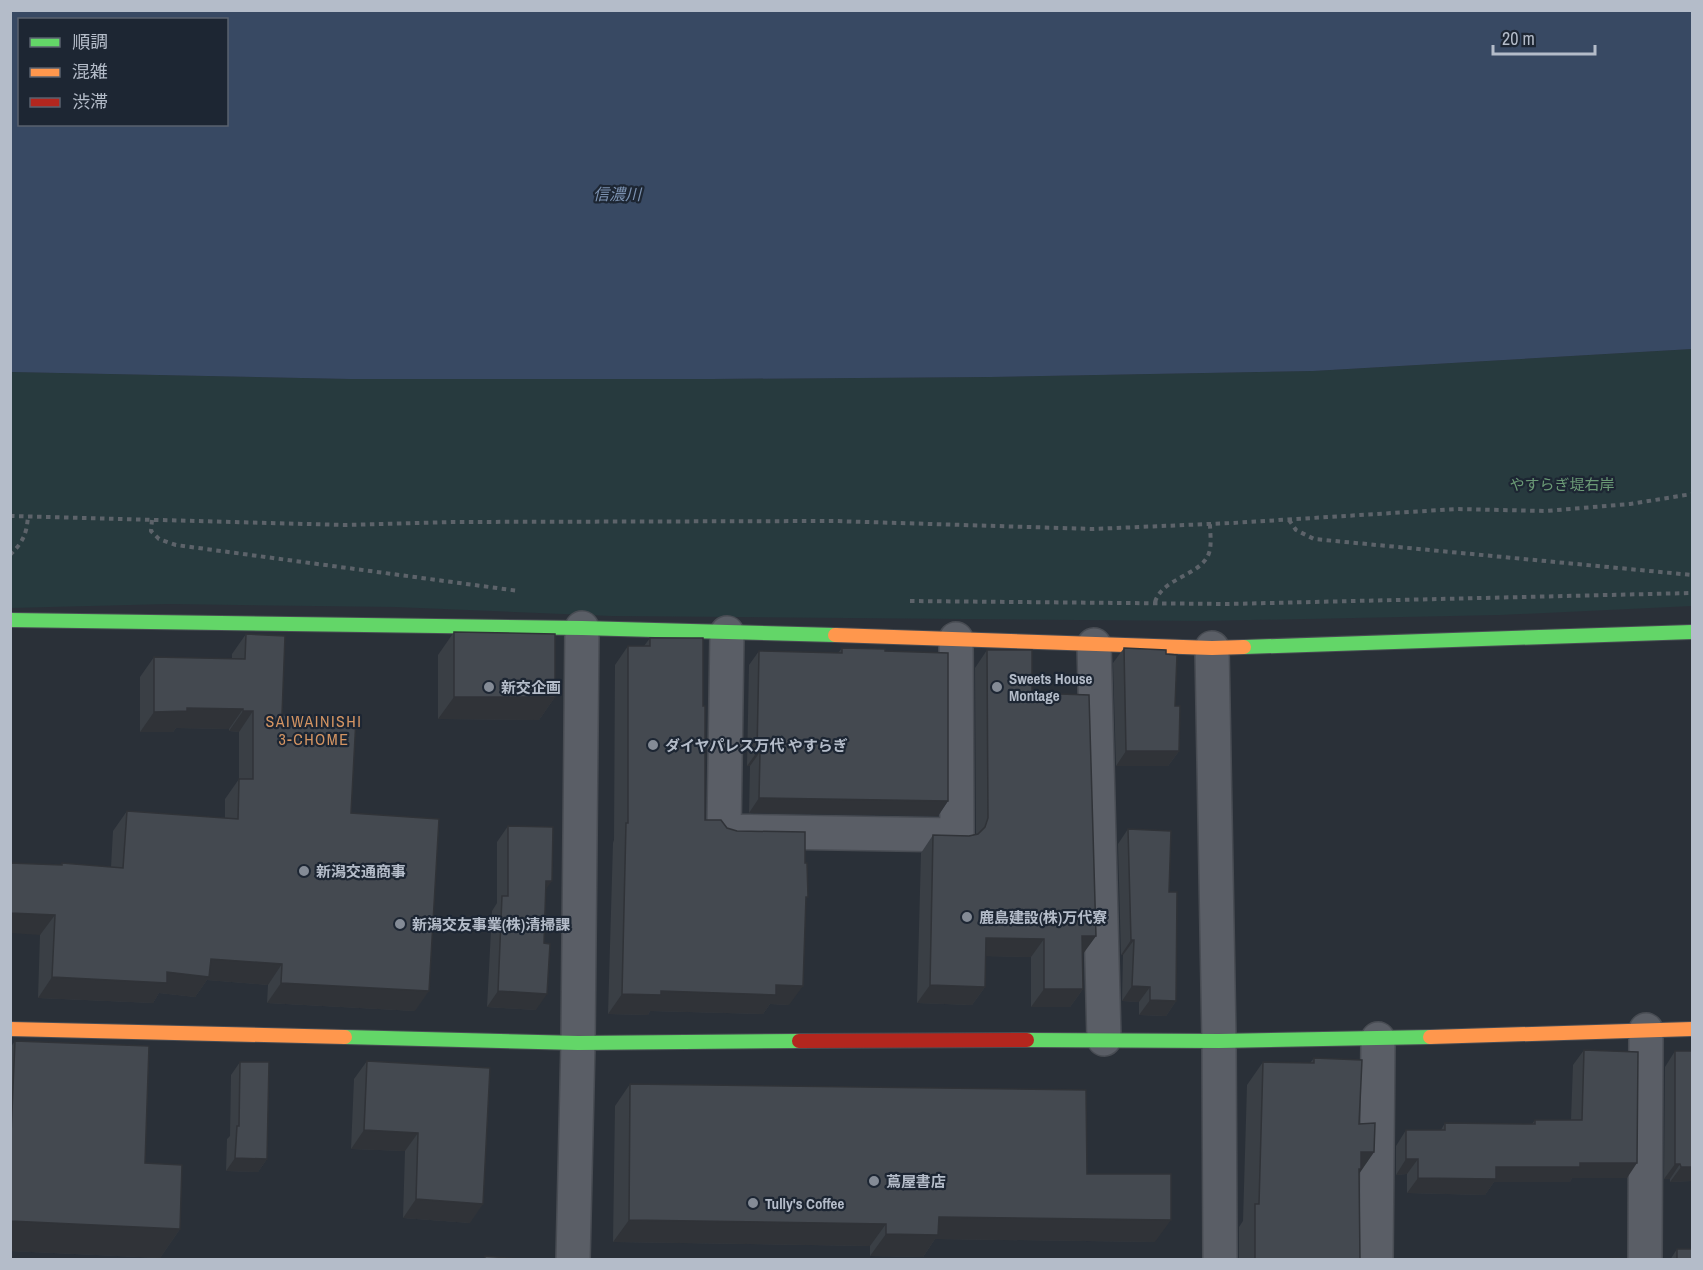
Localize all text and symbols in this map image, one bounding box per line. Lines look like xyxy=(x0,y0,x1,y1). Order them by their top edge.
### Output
legend xyxy=(18,18,228,126)
scale bar xyxy=(1493,18,1595,56)
text: 20 m xyxy=(1502,26,1535,51)
text: 順調 xyxy=(72,29,108,54)
text: 混雑 xyxy=(72,59,108,84)
text: 渋滞 xyxy=(72,89,108,114)
water label: 信濃川 xyxy=(593,183,643,205)
park label: やすらぎ堤右岸 xyxy=(1509,474,1615,495)
place label: Sweets House Montage xyxy=(1009,668,1093,706)
place label: 新交企画 xyxy=(501,677,561,698)
marker: 新交企画 xyxy=(482,680,496,694)
marker: Sweets House Montage xyxy=(990,680,1004,694)
district label: SAIWAINISHI 3-CHOME xyxy=(266,710,362,750)
place label: ダイヤパレス万代 やすらぎ xyxy=(665,735,848,756)
marker: ダイヤパレス万代 やすらぎ xyxy=(646,738,660,752)
place label: 新潟交通商事 xyxy=(316,861,406,882)
marker: 新潟交通商事 xyxy=(297,864,311,878)
place label: 鹿島建設(株)万代寮 xyxy=(979,907,1107,928)
marker: 鹿島建設(株)万代寮 xyxy=(960,910,974,924)
place label: 新潟交友事業(株)清掃課 xyxy=(412,914,570,935)
marker: 新潟交友事業(株)清掃課 xyxy=(393,917,407,931)
place label: 蔦屋書店 xyxy=(886,1171,946,1192)
marker: 蔦屋書店 xyxy=(867,1174,881,1188)
place label: Tully's Coffee xyxy=(765,1193,844,1214)
marker: Tully's Coffee xyxy=(746,1196,760,1210)

